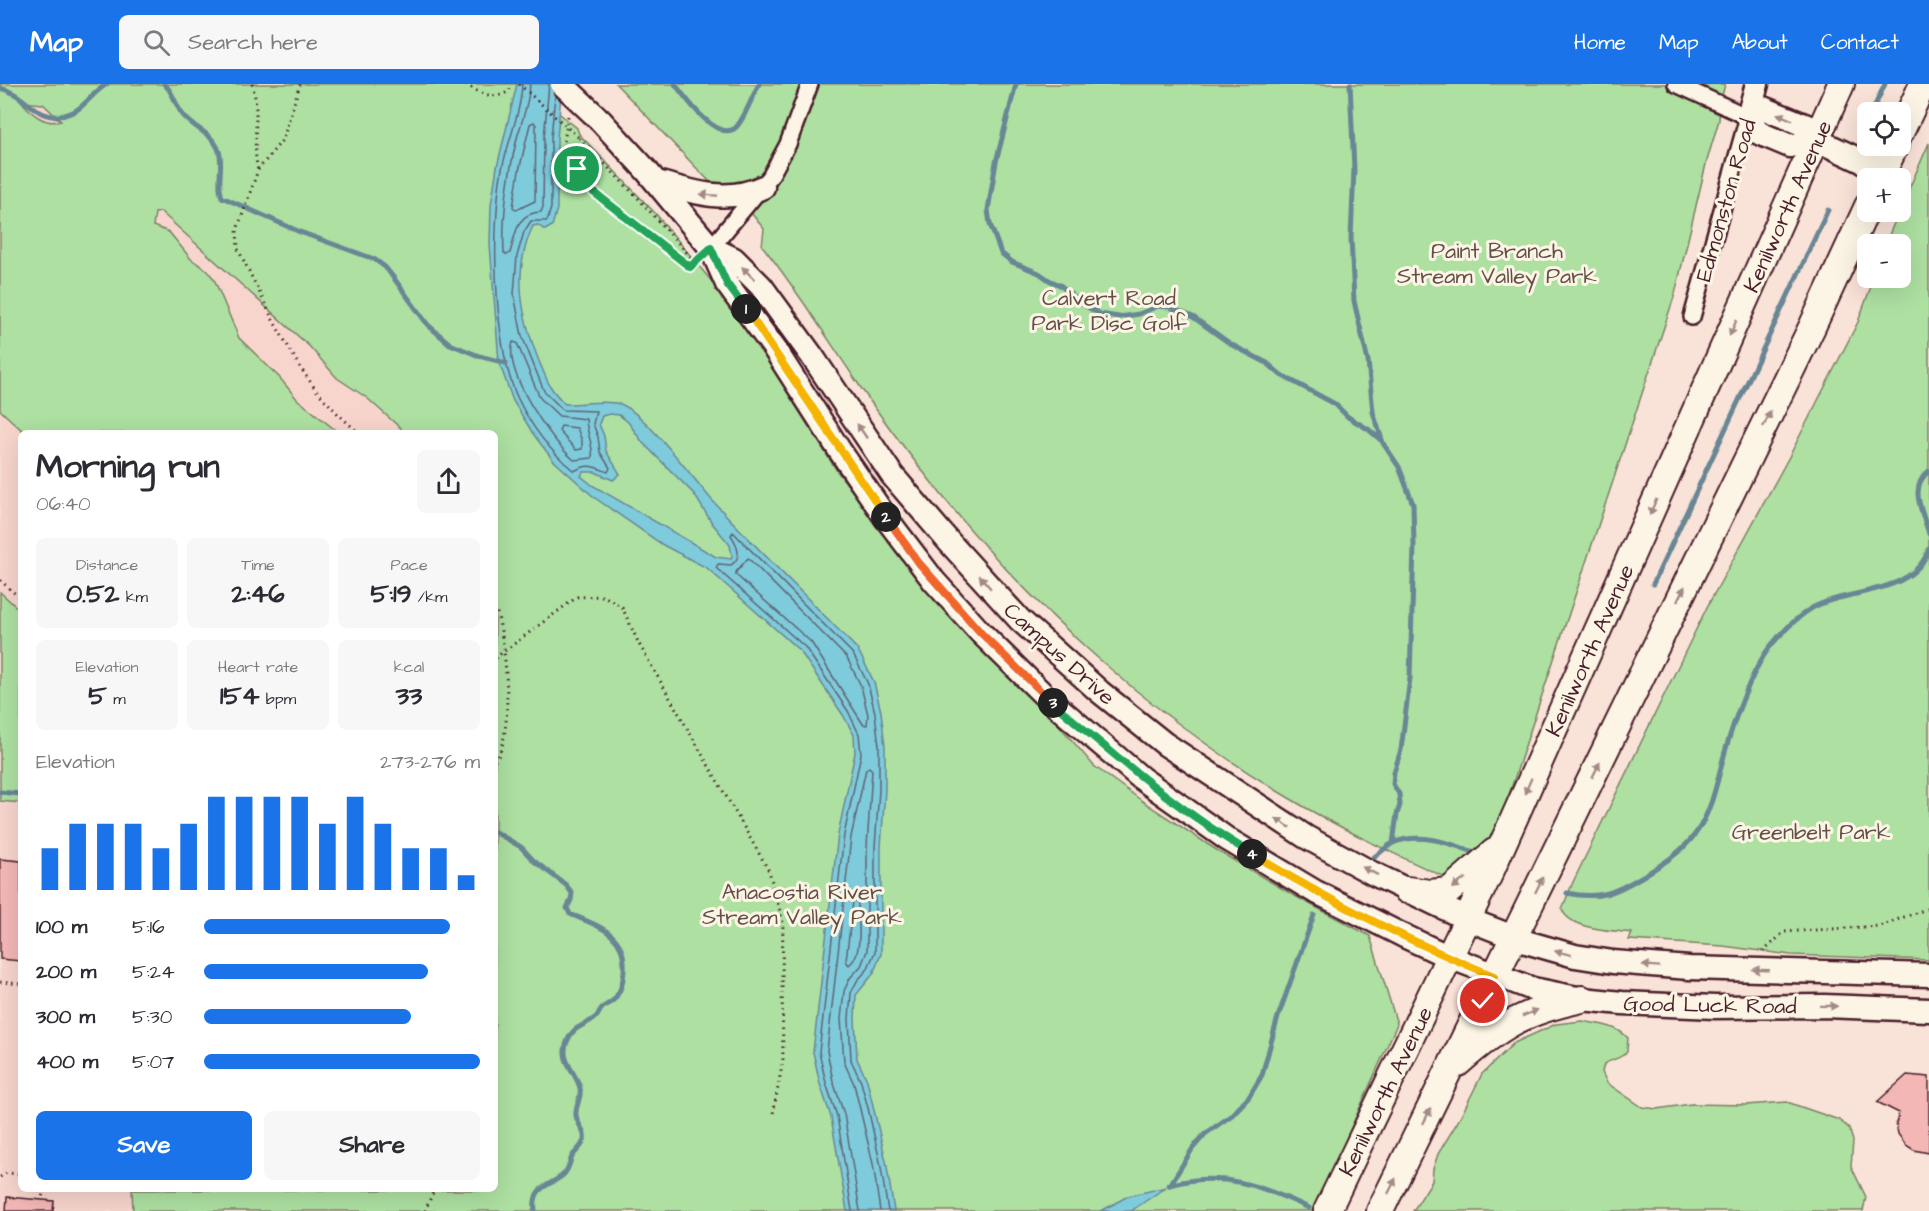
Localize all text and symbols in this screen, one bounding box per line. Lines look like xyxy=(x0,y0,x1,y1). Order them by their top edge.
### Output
search box xyxy=(119,15,539,69)
text: Map xyxy=(30,23,83,62)
icon: search xyxy=(140,26,173,59)
text: Search here xyxy=(188,27,318,58)
text: Home xyxy=(1574,28,1626,57)
text: Map xyxy=(1659,28,1699,57)
text: About xyxy=(1732,28,1788,57)
text: Contact xyxy=(1821,28,1899,57)
map controls xyxy=(1857,102,1911,288)
button: locate xyxy=(1857,102,1911,156)
one-way arrow xyxy=(1775,112,1793,122)
street label: Edmonston Road xyxy=(1688,116,1764,285)
street label: Kenilworth Avenue xyxy=(1737,116,1840,298)
pin xyxy=(551,143,602,194)
icon: arrive xyxy=(560,152,593,185)
button: + xyxy=(1857,168,1911,222)
one-way arrow xyxy=(700,190,719,200)
button: − xyxy=(1857,234,1911,288)
park label: Paint Branch Stream Valley Park xyxy=(1397,236,1597,293)
one-way arrow xyxy=(742,267,756,281)
park label: Calvert Road Park Disc Golf xyxy=(1031,283,1188,339)
pin: 1 xyxy=(731,294,761,324)
text: 1 xyxy=(745,298,747,320)
one-way arrow xyxy=(1728,319,1737,337)
one-way arrow xyxy=(1762,410,1771,427)
one-way arrow xyxy=(857,423,868,439)
text: Morning run xyxy=(36,444,220,490)
button: share xyxy=(417,450,480,513)
text: 06:40 xyxy=(36,490,91,518)
one-way arrow xyxy=(1648,499,1658,517)
pin: 2 xyxy=(871,502,901,532)
text: 2 xyxy=(881,506,891,528)
text: Distance xyxy=(76,554,138,576)
text: Time xyxy=(241,554,275,576)
text: Pace xyxy=(390,554,428,576)
street label: Kenilworth Avenue xyxy=(1539,560,1642,742)
one-way arrow xyxy=(979,575,992,590)
text: 0.52 xyxy=(66,576,119,612)
text: 2:46 xyxy=(231,576,285,612)
text: 5:19 xyxy=(371,576,411,612)
one-way arrow xyxy=(1676,585,1686,602)
text: km xyxy=(119,586,148,608)
text: /km xyxy=(411,586,447,608)
street label: Campus Drive xyxy=(997,596,1122,713)
text: Elevation xyxy=(76,656,138,678)
text: Heart rate xyxy=(218,656,298,678)
text: kcal xyxy=(394,656,424,678)
text: 5 xyxy=(88,678,107,714)
text: 154 xyxy=(220,678,259,714)
text: 33 xyxy=(396,678,422,714)
text: m xyxy=(107,688,126,710)
text: bpm xyxy=(259,688,296,710)
pin: 3 xyxy=(1038,688,1068,718)
text: 3 xyxy=(1049,692,1057,714)
text: Elevation xyxy=(36,748,115,776)
text: 273–276 m xyxy=(380,748,480,776)
one-way arrow xyxy=(1592,761,1601,778)
one-way arrow xyxy=(1523,777,1532,795)
one-way arrow xyxy=(1275,817,1291,828)
park label: Greenbelt Park xyxy=(1732,817,1891,848)
pin: 4 xyxy=(1237,839,1267,869)
text: 4 xyxy=(1247,843,1257,865)
one-way arrow xyxy=(1361,867,1378,876)
one-way arrow xyxy=(1451,876,1467,889)
park label: Anacostia River Stream Valley Park xyxy=(702,877,902,934)
one-way arrow xyxy=(1535,877,1544,894)
text: 100 m xyxy=(36,913,87,941)
text: 5:16 xyxy=(132,913,165,941)
one-way arrow xyxy=(1553,947,1572,957)
text: 200 m xyxy=(36,958,96,986)
text: 5:24 xyxy=(132,958,175,986)
one-way arrow xyxy=(1641,961,1660,970)
one-way arrow xyxy=(1752,965,1771,974)
pin xyxy=(1457,975,1508,1026)
icon: check xyxy=(1466,984,1499,1017)
street label: Good Luck Road xyxy=(1623,988,1797,1023)
street label: Kenilworth Avenue xyxy=(1332,1001,1441,1182)
one-way arrow xyxy=(1819,1002,1838,1011)
text: 300 m xyxy=(36,1003,95,1031)
text: 5:30 xyxy=(132,1003,172,1031)
one-way arrow xyxy=(1521,1008,1539,1017)
text: 400 m xyxy=(36,1048,98,1076)
text: 5:07 xyxy=(132,1048,174,1076)
one-way arrow xyxy=(1421,1107,1431,1125)
button: Save xyxy=(36,1111,252,1180)
button: Share xyxy=(264,1111,480,1180)
one-way arrow xyxy=(1387,1177,1397,1195)

